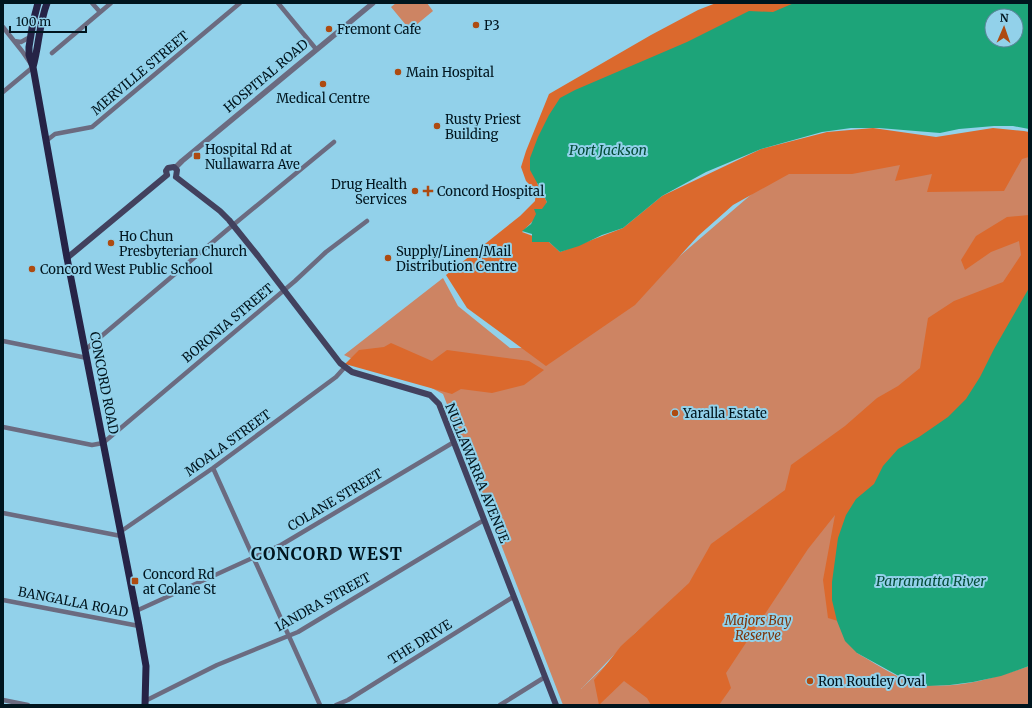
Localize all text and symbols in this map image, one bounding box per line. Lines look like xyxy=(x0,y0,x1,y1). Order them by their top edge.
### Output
scale bar xyxy=(10,8,86,34)
north arrow xyxy=(984,8,1024,48)
text: N xyxy=(1000,11,1009,25)
text: 100 m xyxy=(16,14,51,29)
place label: P3 xyxy=(484,17,500,34)
marker: P3 xyxy=(471,20,481,30)
place label: Fremont Cafe xyxy=(337,21,421,38)
marker: Fremont Cafe xyxy=(324,24,334,34)
street label: MERVILLE STREET xyxy=(88,27,192,119)
street label: HOSPITAL ROAD xyxy=(220,35,312,116)
place label: Main Hospital xyxy=(406,64,494,81)
marker: Main Hospital xyxy=(393,67,403,77)
marker: Medical Centre xyxy=(318,79,328,89)
place label: Medical Centre xyxy=(276,90,370,107)
place label: Rusty Priest Building xyxy=(445,111,521,143)
marker: Rusty Priest Building xyxy=(432,121,442,131)
place label: Hospital Rd at Nullawarra Ave xyxy=(205,141,300,173)
water label: Port Jackson xyxy=(569,141,647,159)
marker: Hospital Rd at Nullawarra Ave xyxy=(192,151,202,161)
place label: Drug Health Services xyxy=(331,176,407,208)
place label: Concord Hospital xyxy=(437,183,544,200)
marker: Concord Hospital xyxy=(422,185,434,197)
marker: Drug Health Services xyxy=(410,186,420,196)
place label: Ho Chun Presbyterian Church xyxy=(119,228,247,260)
marker: Ho Chun Presbyterian Church xyxy=(106,238,116,248)
place label: Supply/Linen/Mail Distribution Centre xyxy=(396,243,517,275)
marker: Supply/Linen/Mail Distribution Centre xyxy=(383,253,393,263)
place label: Concord West Public School xyxy=(40,261,213,278)
marker: Concord West Public School xyxy=(27,264,37,274)
street label: BORONIA STREET xyxy=(179,280,277,366)
street label: CONCORD ROAD xyxy=(86,330,122,436)
street label: NULLAWARRA AVENUE xyxy=(441,401,513,546)
place label: Yaralla Estate xyxy=(682,405,767,422)
street label: MOALA STREET xyxy=(181,406,275,480)
marker: Yaralla Estate xyxy=(670,408,680,418)
street label: COLANE STREET xyxy=(284,465,386,535)
district label: CONCORD WEST xyxy=(251,543,403,565)
place label: Concord Rd at Colane St xyxy=(143,566,216,598)
street label: IANDRA STREET xyxy=(272,569,374,635)
water label: Parramatta River xyxy=(876,572,986,590)
marker: Concord Rd at Colane St xyxy=(130,576,140,586)
street label: BANGALLA ROAD xyxy=(16,583,130,621)
park label: Majors Bay Reserve xyxy=(724,612,791,644)
street label: THE DRIVE xyxy=(385,615,455,668)
place label: Ron Routley Oval xyxy=(818,673,925,690)
marker: Ron Routley Oval xyxy=(805,676,815,686)

